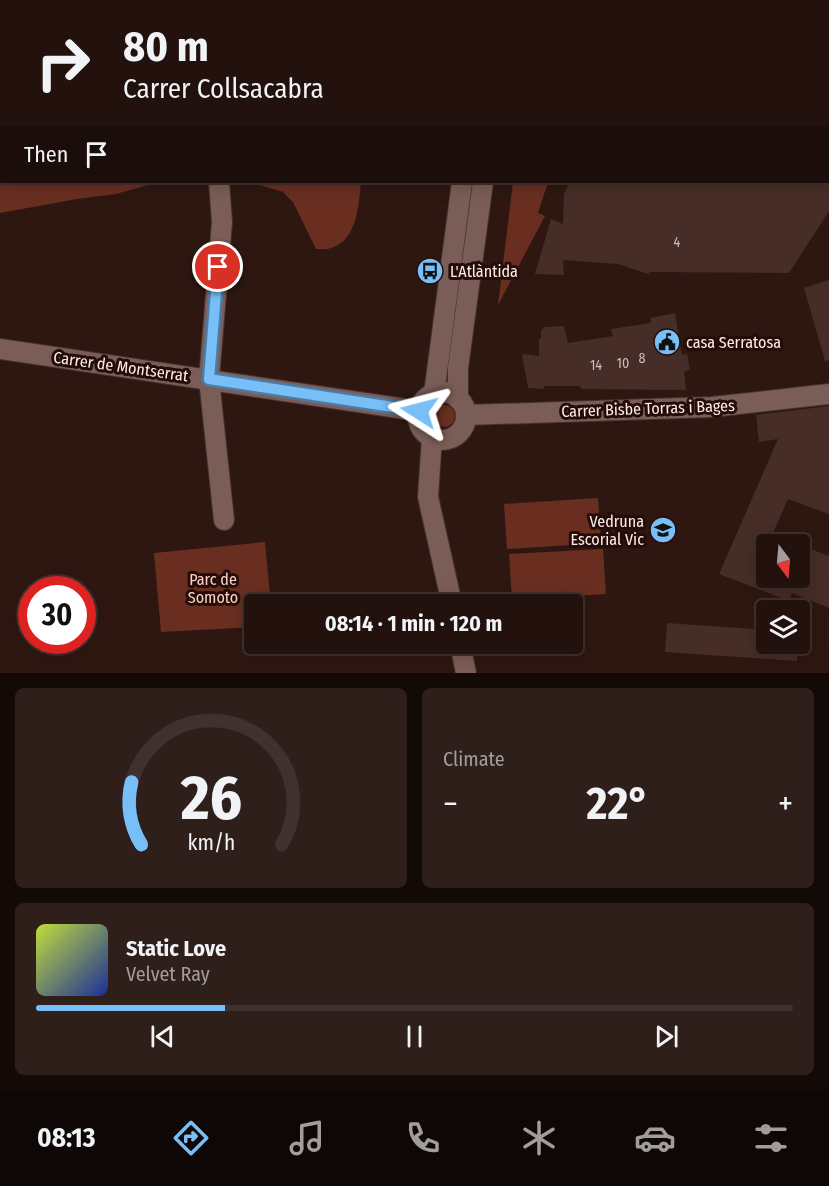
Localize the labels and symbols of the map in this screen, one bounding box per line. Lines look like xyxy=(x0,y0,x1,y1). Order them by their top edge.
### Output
house number: 4 xyxy=(674,234,681,251)
pin xyxy=(192,241,243,292)
bus stop icon: L'Atlàntida xyxy=(415,256,445,286)
place label: L'Atlàntida xyxy=(450,262,518,281)
public building icon: casa Serratosa xyxy=(652,327,682,357)
place label: casa Serratosa xyxy=(686,333,781,352)
street label: Carrer de Montserrat xyxy=(52,348,190,385)
house number: 8 xyxy=(639,350,646,367)
house number: 10 xyxy=(617,355,629,372)
house number: 14 xyxy=(590,357,602,374)
position arrow xyxy=(387,379,451,443)
street label: Carrer Bisbe Torras i Bages xyxy=(561,396,735,421)
place label: Vedruna Escorial Vic xyxy=(570,512,644,549)
school or university icon: Vedruna Escorial Vic xyxy=(648,515,678,545)
north arrow xyxy=(756,534,810,588)
park label: Parc de Somoto xyxy=(188,570,238,607)
speed limit sign: 30 xyxy=(18,576,96,654)

